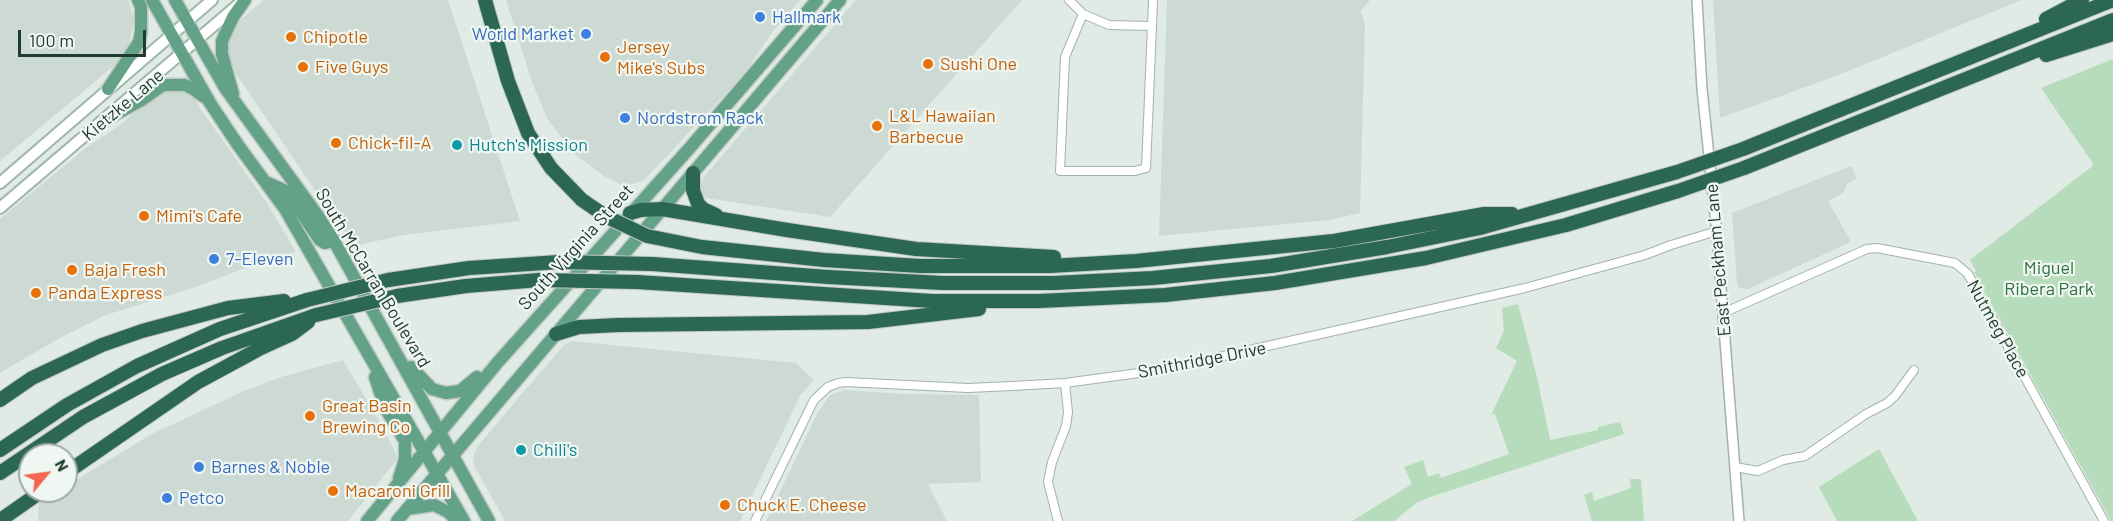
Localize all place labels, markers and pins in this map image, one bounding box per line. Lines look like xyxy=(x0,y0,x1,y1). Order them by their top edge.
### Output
place label: Hallmark xyxy=(772,6,841,28)
marker: Hallmark xyxy=(753,10,767,24)
place label: World Market xyxy=(472,23,574,45)
place label: Chipotle xyxy=(303,26,368,48)
marker: World Market xyxy=(579,27,593,41)
marker: Chipotle xyxy=(284,30,298,44)
place label: Jersey Mike's Subs xyxy=(617,36,705,78)
marker: Jersey Mike's Subs xyxy=(598,50,612,64)
place label: Sushi One xyxy=(940,53,1017,75)
place label: Five Guys xyxy=(315,56,388,78)
marker: Sushi One xyxy=(921,57,935,71)
marker: Five Guys xyxy=(296,60,310,74)
place label: L&L Hawaiian Barbecue xyxy=(889,105,996,148)
place label: Nordstrom Rack xyxy=(637,107,764,129)
marker: Nordstrom Rack xyxy=(618,111,632,125)
marker: L&L Hawaiian Barbecue xyxy=(870,119,884,133)
place label: Chick-fil-A xyxy=(348,132,432,154)
place label: Hutch's Mission xyxy=(469,134,588,156)
marker: Chick-fil-A xyxy=(329,136,343,150)
marker: Hutch's Mission xyxy=(450,138,464,152)
place label: Mimi's Cafe xyxy=(156,205,242,227)
marker: Mimi's Cafe xyxy=(137,209,151,223)
place label: 7-Eleven xyxy=(226,248,294,270)
marker: 7-Eleven xyxy=(207,252,221,266)
place label: Baja Fresh xyxy=(84,259,166,281)
marker: Baja Fresh xyxy=(65,263,79,277)
place label: Panda Express xyxy=(48,282,162,304)
marker: Panda Express xyxy=(29,286,43,300)
place label: Great Basin Brewing Co xyxy=(322,395,412,438)
marker: Great Basin Brewing Co xyxy=(303,409,317,423)
place label: Chili's xyxy=(533,439,577,461)
marker: Chili's xyxy=(514,443,528,457)
place label: Barnes & Noble xyxy=(211,456,330,478)
marker: Barnes & Noble xyxy=(192,460,206,474)
place label: Macaroni Grill xyxy=(345,480,450,502)
marker: Macaroni Grill xyxy=(326,484,340,498)
place label: Petco xyxy=(179,487,224,509)
marker: Petco xyxy=(160,491,174,505)
place label: Chuck E. Cheese xyxy=(737,494,867,516)
marker: Chuck E. Cheese xyxy=(718,498,732,512)

